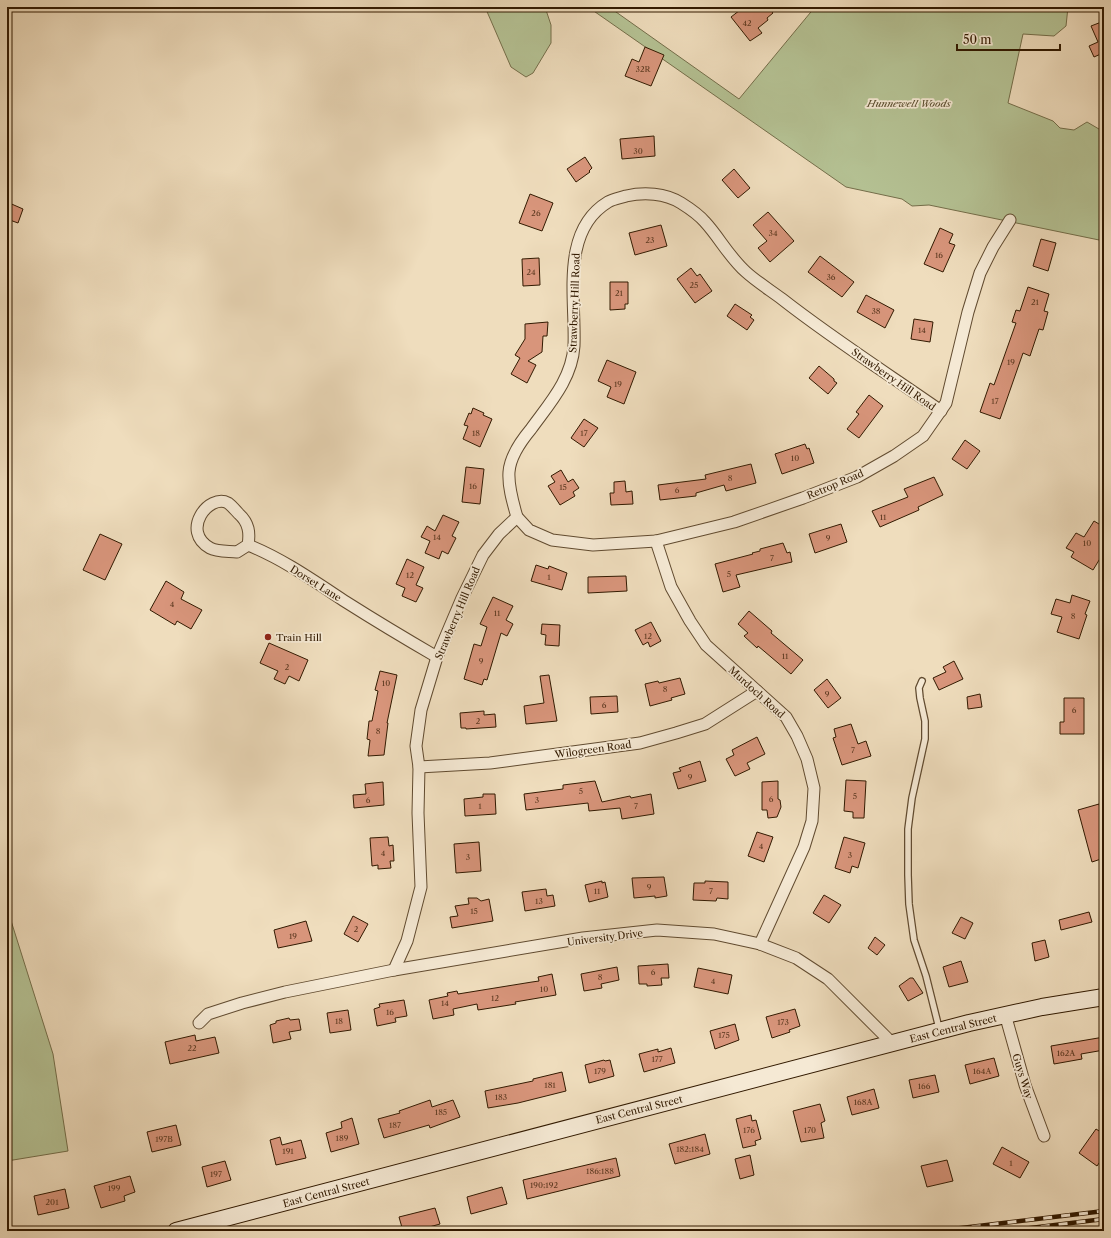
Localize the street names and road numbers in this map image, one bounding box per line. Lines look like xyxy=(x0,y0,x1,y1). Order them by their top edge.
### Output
street label: Strawberry Hill Road xyxy=(566,253,583,353)
street label: Strawberry Hill Road xyxy=(849,345,938,413)
street label: Retrop Road xyxy=(805,467,865,502)
street label: Dorset Lane xyxy=(288,562,344,605)
street label: Strawberry Hill Road xyxy=(432,565,483,662)
street label: Murdoch Road xyxy=(726,664,788,721)
street label: Wilogreen Road xyxy=(553,738,632,761)
street label: University Drive xyxy=(566,926,644,949)
street label: East Central Street xyxy=(908,1011,998,1046)
street label: Guys Way xyxy=(1009,1052,1036,1101)
street label: East Central Street xyxy=(594,1092,684,1127)
street label: East Central Street xyxy=(281,1175,371,1210)

